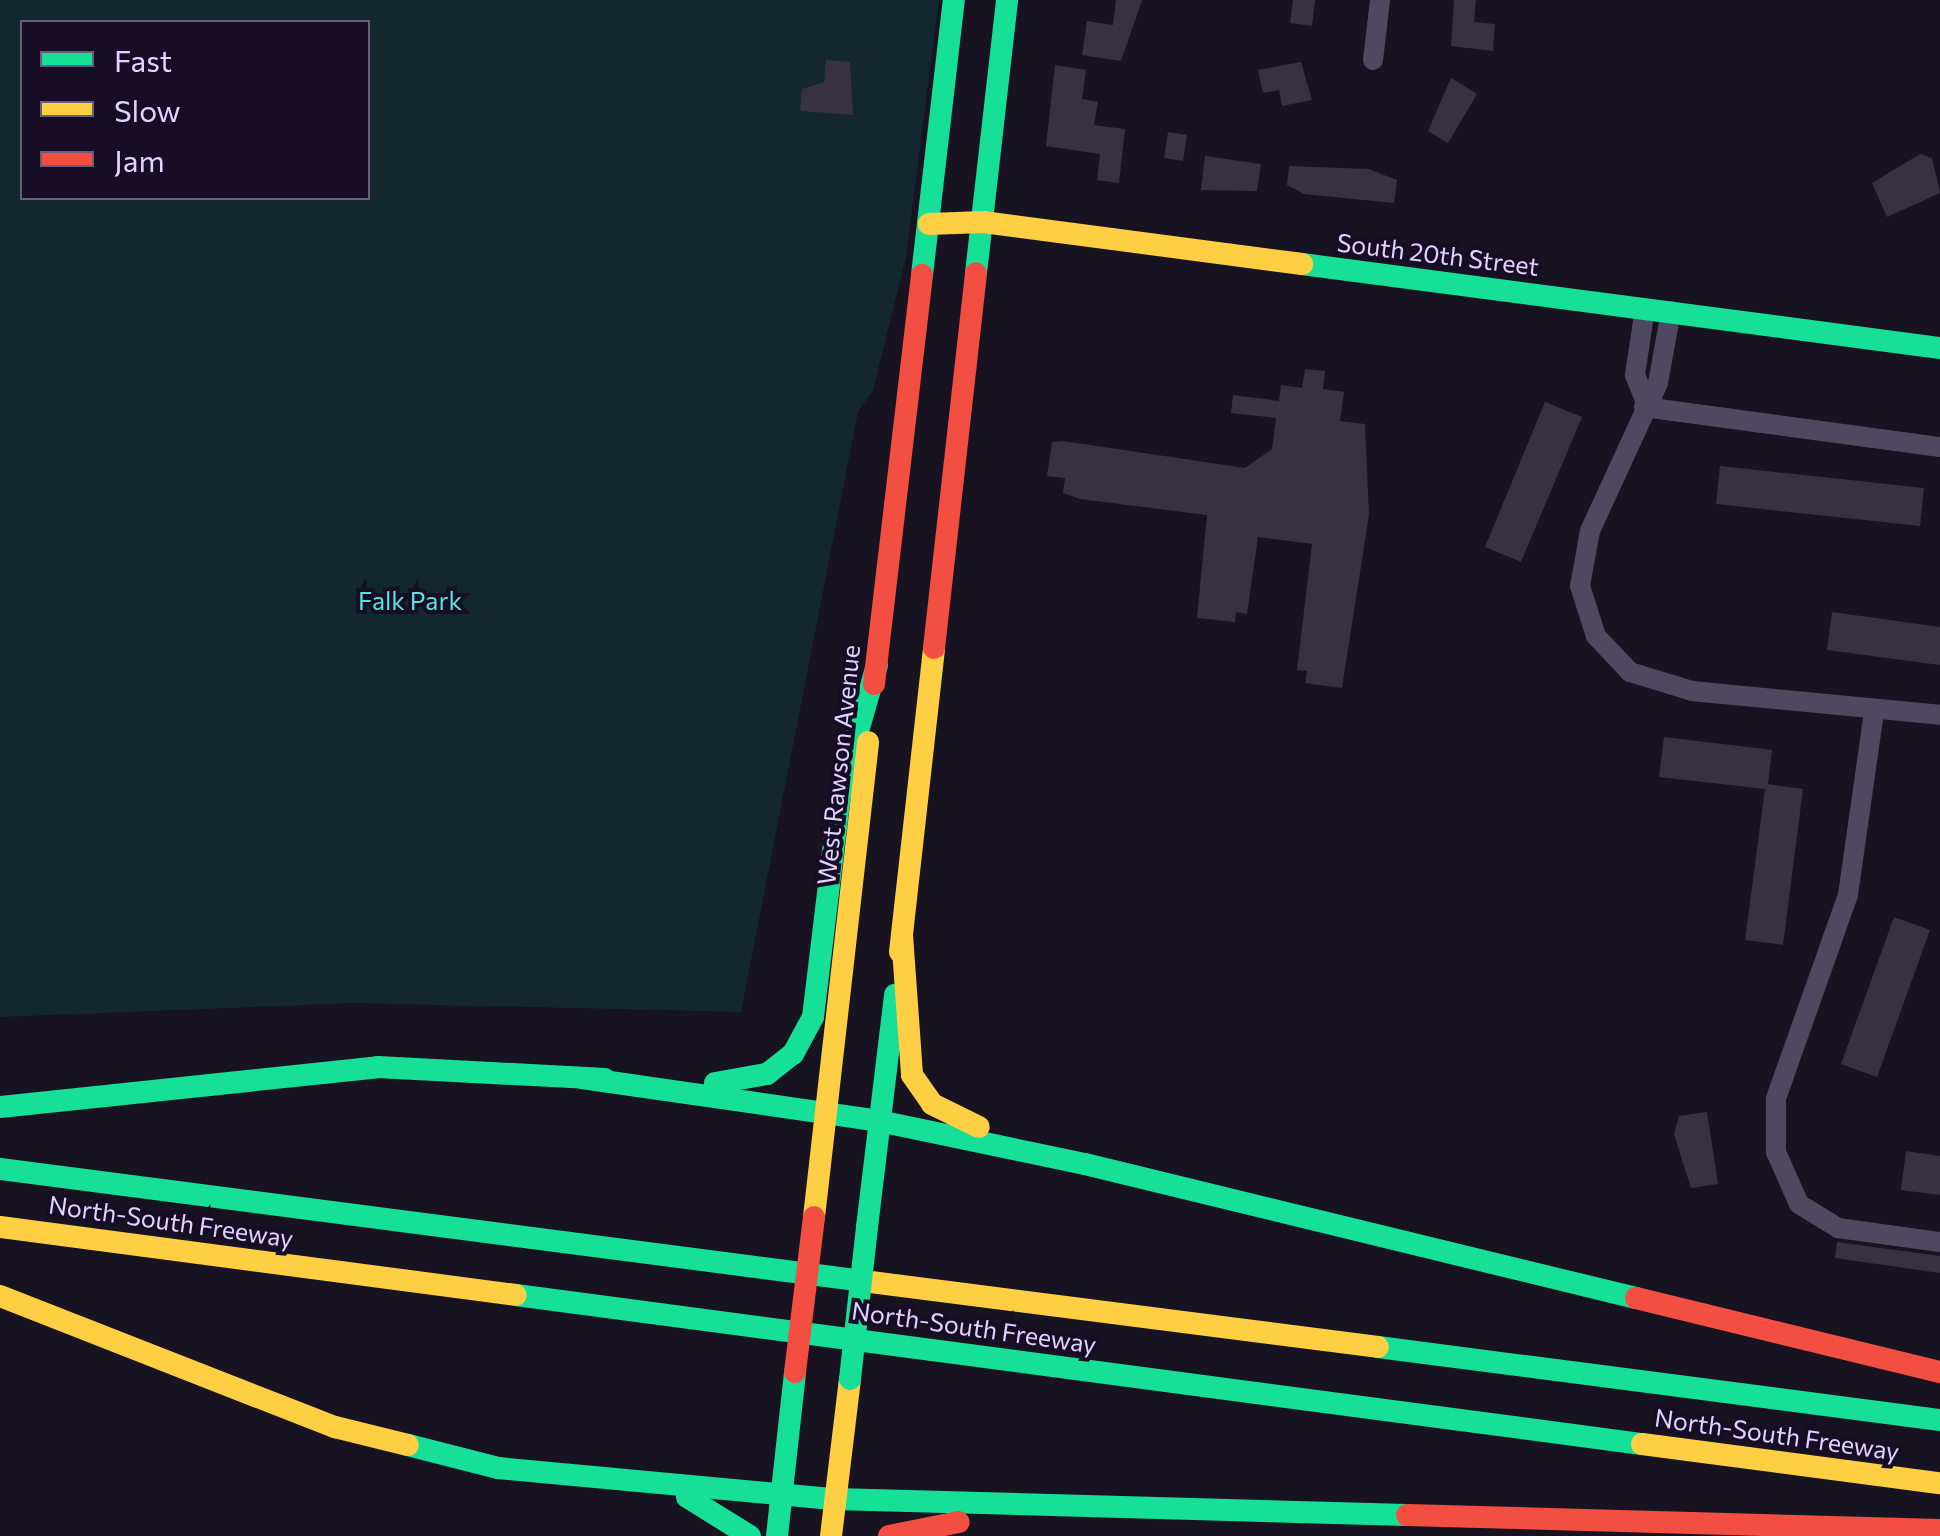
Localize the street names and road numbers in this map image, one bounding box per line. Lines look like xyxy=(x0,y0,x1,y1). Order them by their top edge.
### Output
street label: South 20th Street xyxy=(1335,227,1541,281)
street label: West Rawson Avenue xyxy=(810,643,866,887)
street label: North-South Freeway xyxy=(47,1189,295,1253)
street label: North-South Freeway xyxy=(850,1295,1098,1359)
street label: North-South Freeway xyxy=(1653,1402,1901,1466)

